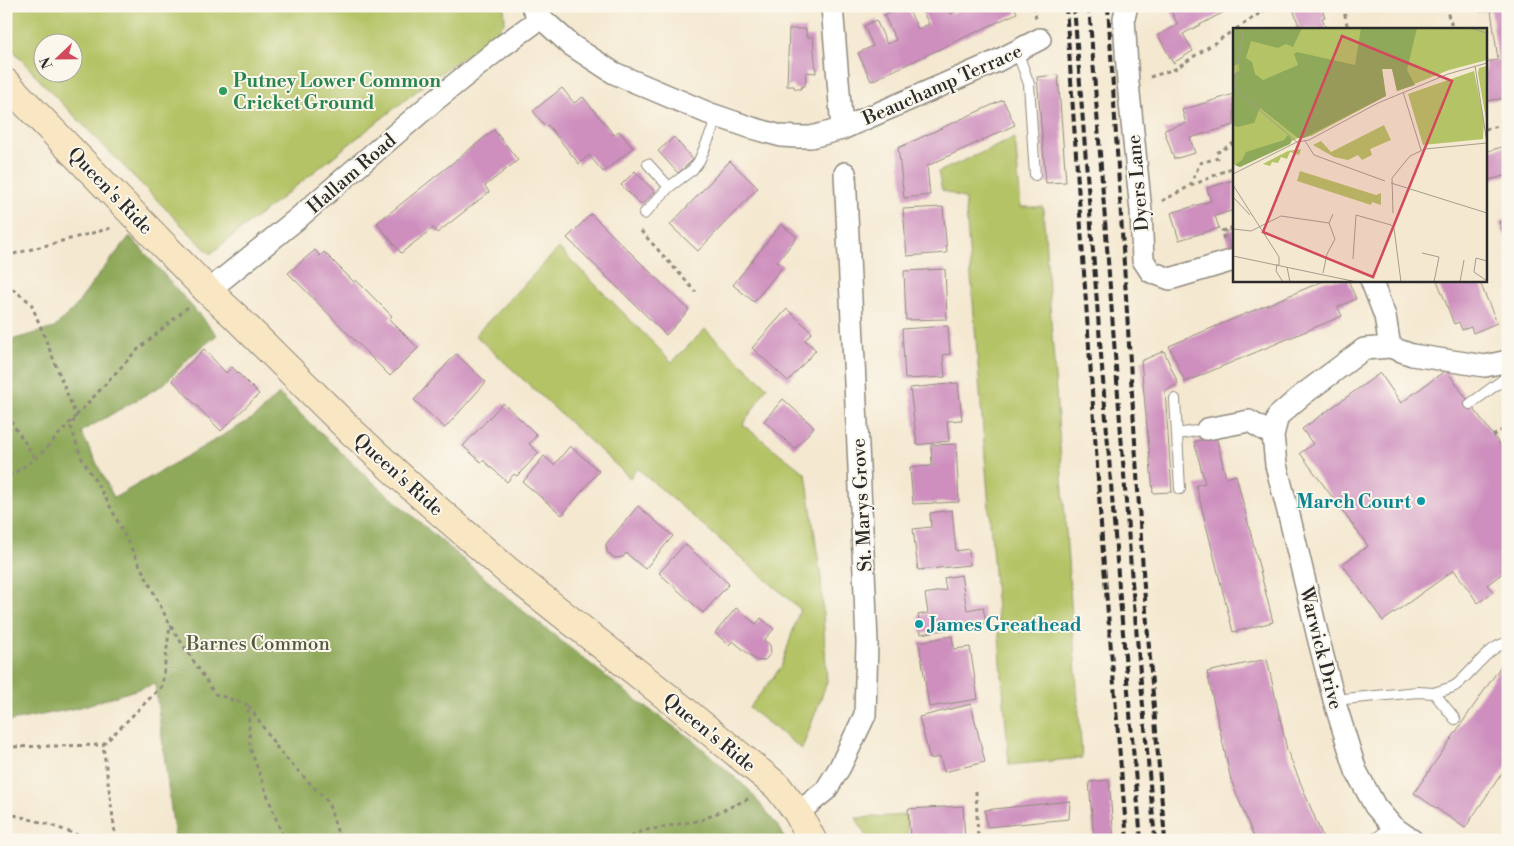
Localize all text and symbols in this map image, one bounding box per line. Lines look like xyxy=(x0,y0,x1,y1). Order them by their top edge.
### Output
inset map xyxy=(1233,28,1486,281)
north arrow xyxy=(32,32,82,82)
street label: Beauchamp Terrace xyxy=(858,39,1026,131)
text: N xyxy=(36,54,57,71)
place label: Putney Lower Common Cricket Ground xyxy=(233,69,441,115)
marker: Putney Lower Common Cricket Ground xyxy=(217,85,229,97)
street label: Hallam Road xyxy=(302,128,401,219)
street label: Dyers Lane xyxy=(1122,134,1154,232)
street label: Queen's Ride xyxy=(63,142,158,239)
street label: Queen's Ride xyxy=(349,428,448,521)
street label: St. Marys Grove xyxy=(847,438,877,572)
place label: March Court xyxy=(1296,490,1411,514)
marker: March Court xyxy=(1415,495,1427,507)
street label: Warwick Drive xyxy=(1294,583,1348,712)
place label: James Greathead xyxy=(926,613,1082,637)
marker: James Greathead xyxy=(913,618,925,630)
park label: Barnes Common xyxy=(185,632,330,656)
street label: Queen's Ride xyxy=(658,688,761,777)

